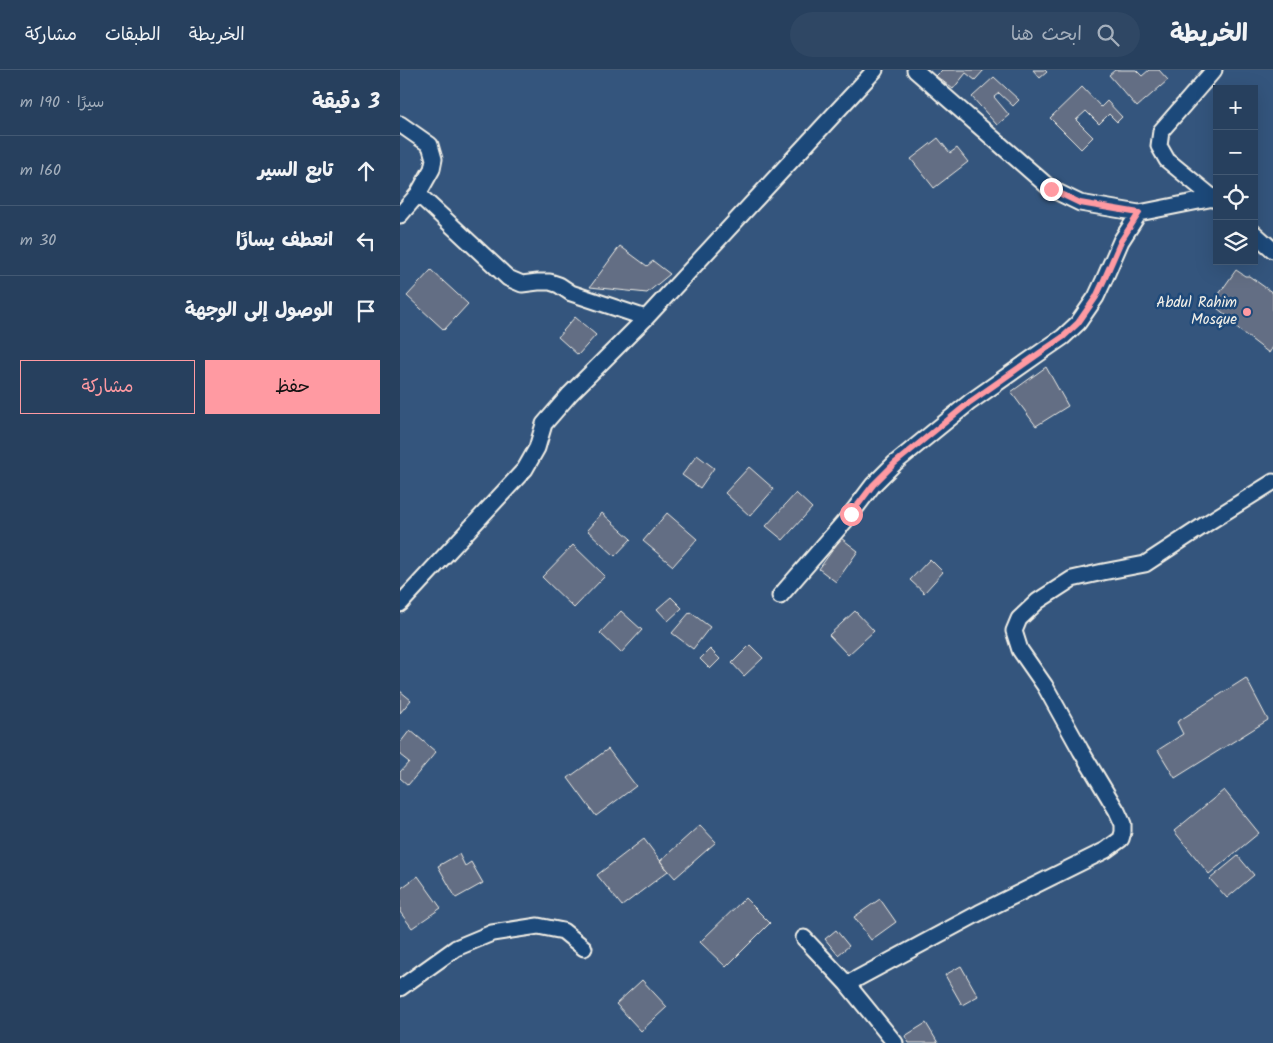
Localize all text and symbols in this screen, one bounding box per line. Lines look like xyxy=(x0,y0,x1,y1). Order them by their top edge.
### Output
search box xyxy=(790,12,1140,57)
text: الخريطة xyxy=(1170,15,1248,54)
text: ابحث هنا xyxy=(1011,20,1082,50)
text: مشاركة xyxy=(25,21,77,50)
text: الطبقات xyxy=(105,21,161,50)
text: الخريطة xyxy=(189,21,245,50)
icon: search xyxy=(1094,21,1122,49)
map controls xyxy=(1213,85,1258,265)
button: + xyxy=(1213,85,1258,130)
text: 3 دقيقة xyxy=(312,86,380,119)
text: سيرًا · 190 m xyxy=(20,90,104,115)
button: − xyxy=(1213,130,1258,175)
text: تابع السير xyxy=(258,156,333,186)
icon: ahead xyxy=(352,157,380,185)
text: 160 m xyxy=(20,158,61,183)
button: locate xyxy=(1213,175,1258,220)
route end xyxy=(1040,178,1063,201)
button: layers xyxy=(1213,220,1258,265)
text: انعطف يسارًا xyxy=(236,226,333,256)
icon: left xyxy=(352,227,380,255)
text: 30 m xyxy=(20,228,56,253)
place label: Abdul Rahim Mosque xyxy=(1156,291,1237,332)
text: الوصول إلى الوجهة xyxy=(185,296,333,326)
icon: arrive xyxy=(352,297,380,325)
marker: Abdul Rahim Mosque xyxy=(1241,306,1253,318)
button: مشاركة xyxy=(20,360,195,414)
button: حفظ xyxy=(205,360,380,414)
route start xyxy=(840,503,863,526)

